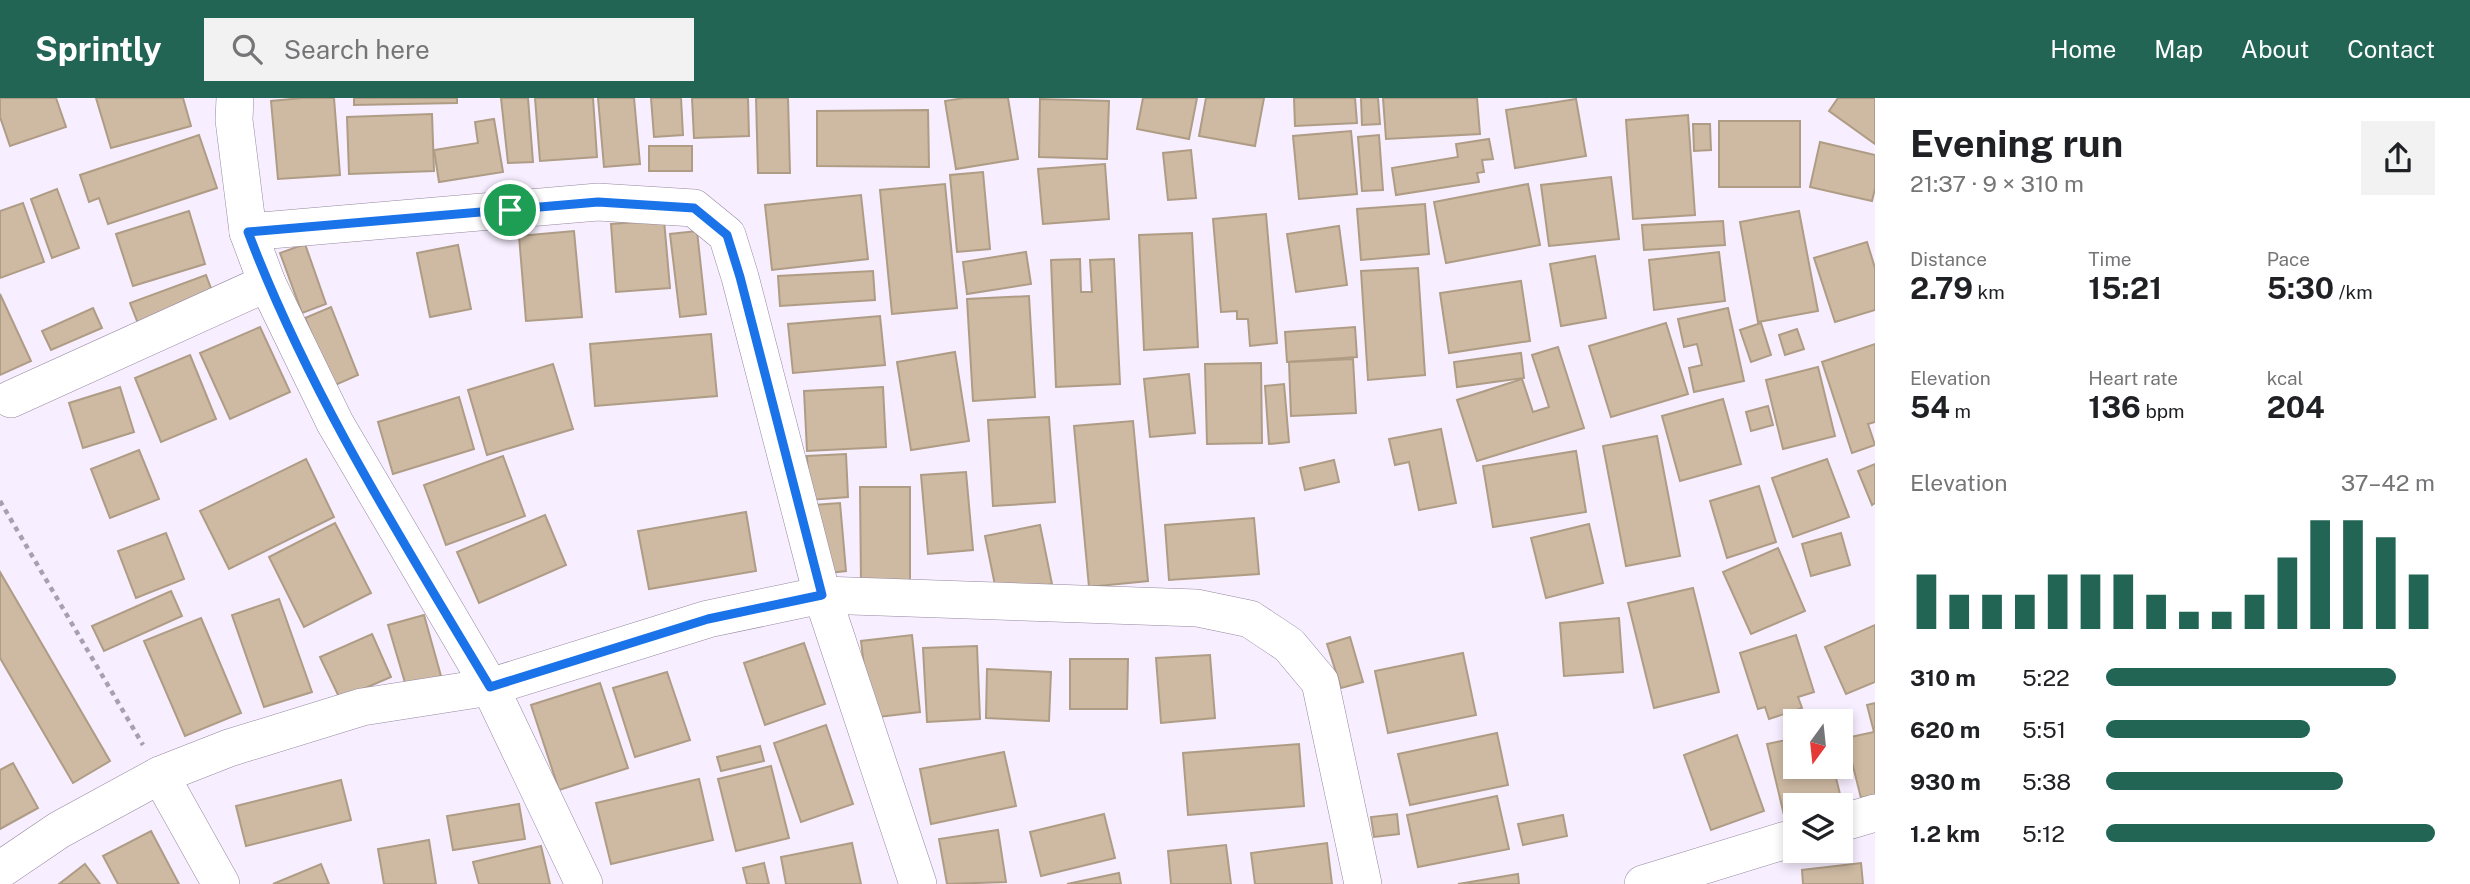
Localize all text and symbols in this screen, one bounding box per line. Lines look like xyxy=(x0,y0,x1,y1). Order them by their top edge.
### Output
search box xyxy=(204,18,694,81)
text: Sprintly xyxy=(35,30,162,68)
icon: search xyxy=(228,30,266,68)
text: Search here xyxy=(284,34,430,65)
text: Home xyxy=(2050,35,2116,63)
text: Map xyxy=(2154,35,2203,63)
text: About xyxy=(2241,35,2309,63)
text: Contact xyxy=(2347,35,2435,63)
text: Evening run xyxy=(1910,121,2123,166)
button: share xyxy=(2361,121,2435,195)
text: 21:37 · 9 × 310 m xyxy=(1910,170,2084,197)
pin xyxy=(480,180,540,240)
icon: arrive xyxy=(491,191,529,229)
text: Distance xyxy=(1910,248,1987,270)
text: Time xyxy=(2088,248,2132,270)
text: Pace xyxy=(2267,248,2310,270)
text: 2.79 xyxy=(1910,270,1973,306)
text: 15:21 xyxy=(2088,270,2162,306)
text: 5:30 xyxy=(2267,270,2334,306)
text: km xyxy=(1973,281,2005,303)
text: /km xyxy=(2334,281,2373,303)
text: Elevation xyxy=(1910,367,1991,389)
text: Heart rate xyxy=(2088,367,2178,389)
text: kcal xyxy=(2267,367,2303,389)
text: 54 xyxy=(1910,389,1950,425)
text: 136 xyxy=(2088,389,2141,425)
text: 204 xyxy=(2267,389,2325,425)
text: m xyxy=(1950,400,1971,422)
text: bpm xyxy=(2141,400,2185,422)
text: Elevation xyxy=(1910,469,2008,496)
text: 37–42 m xyxy=(2341,469,2435,496)
text: 310 m xyxy=(1910,664,1976,691)
text: 5:22 xyxy=(2022,664,2070,691)
north arrow xyxy=(1783,709,1853,779)
map controls xyxy=(1783,709,1853,863)
text: 620 m xyxy=(1910,716,1980,743)
text: 5:51 xyxy=(2022,716,2066,743)
text: 930 m xyxy=(1910,768,1981,795)
text: 5:38 xyxy=(2022,768,2071,795)
button: layers xyxy=(1783,793,1853,863)
text: 1.2 km xyxy=(1910,820,1980,847)
text: 5:12 xyxy=(2022,820,2065,847)

